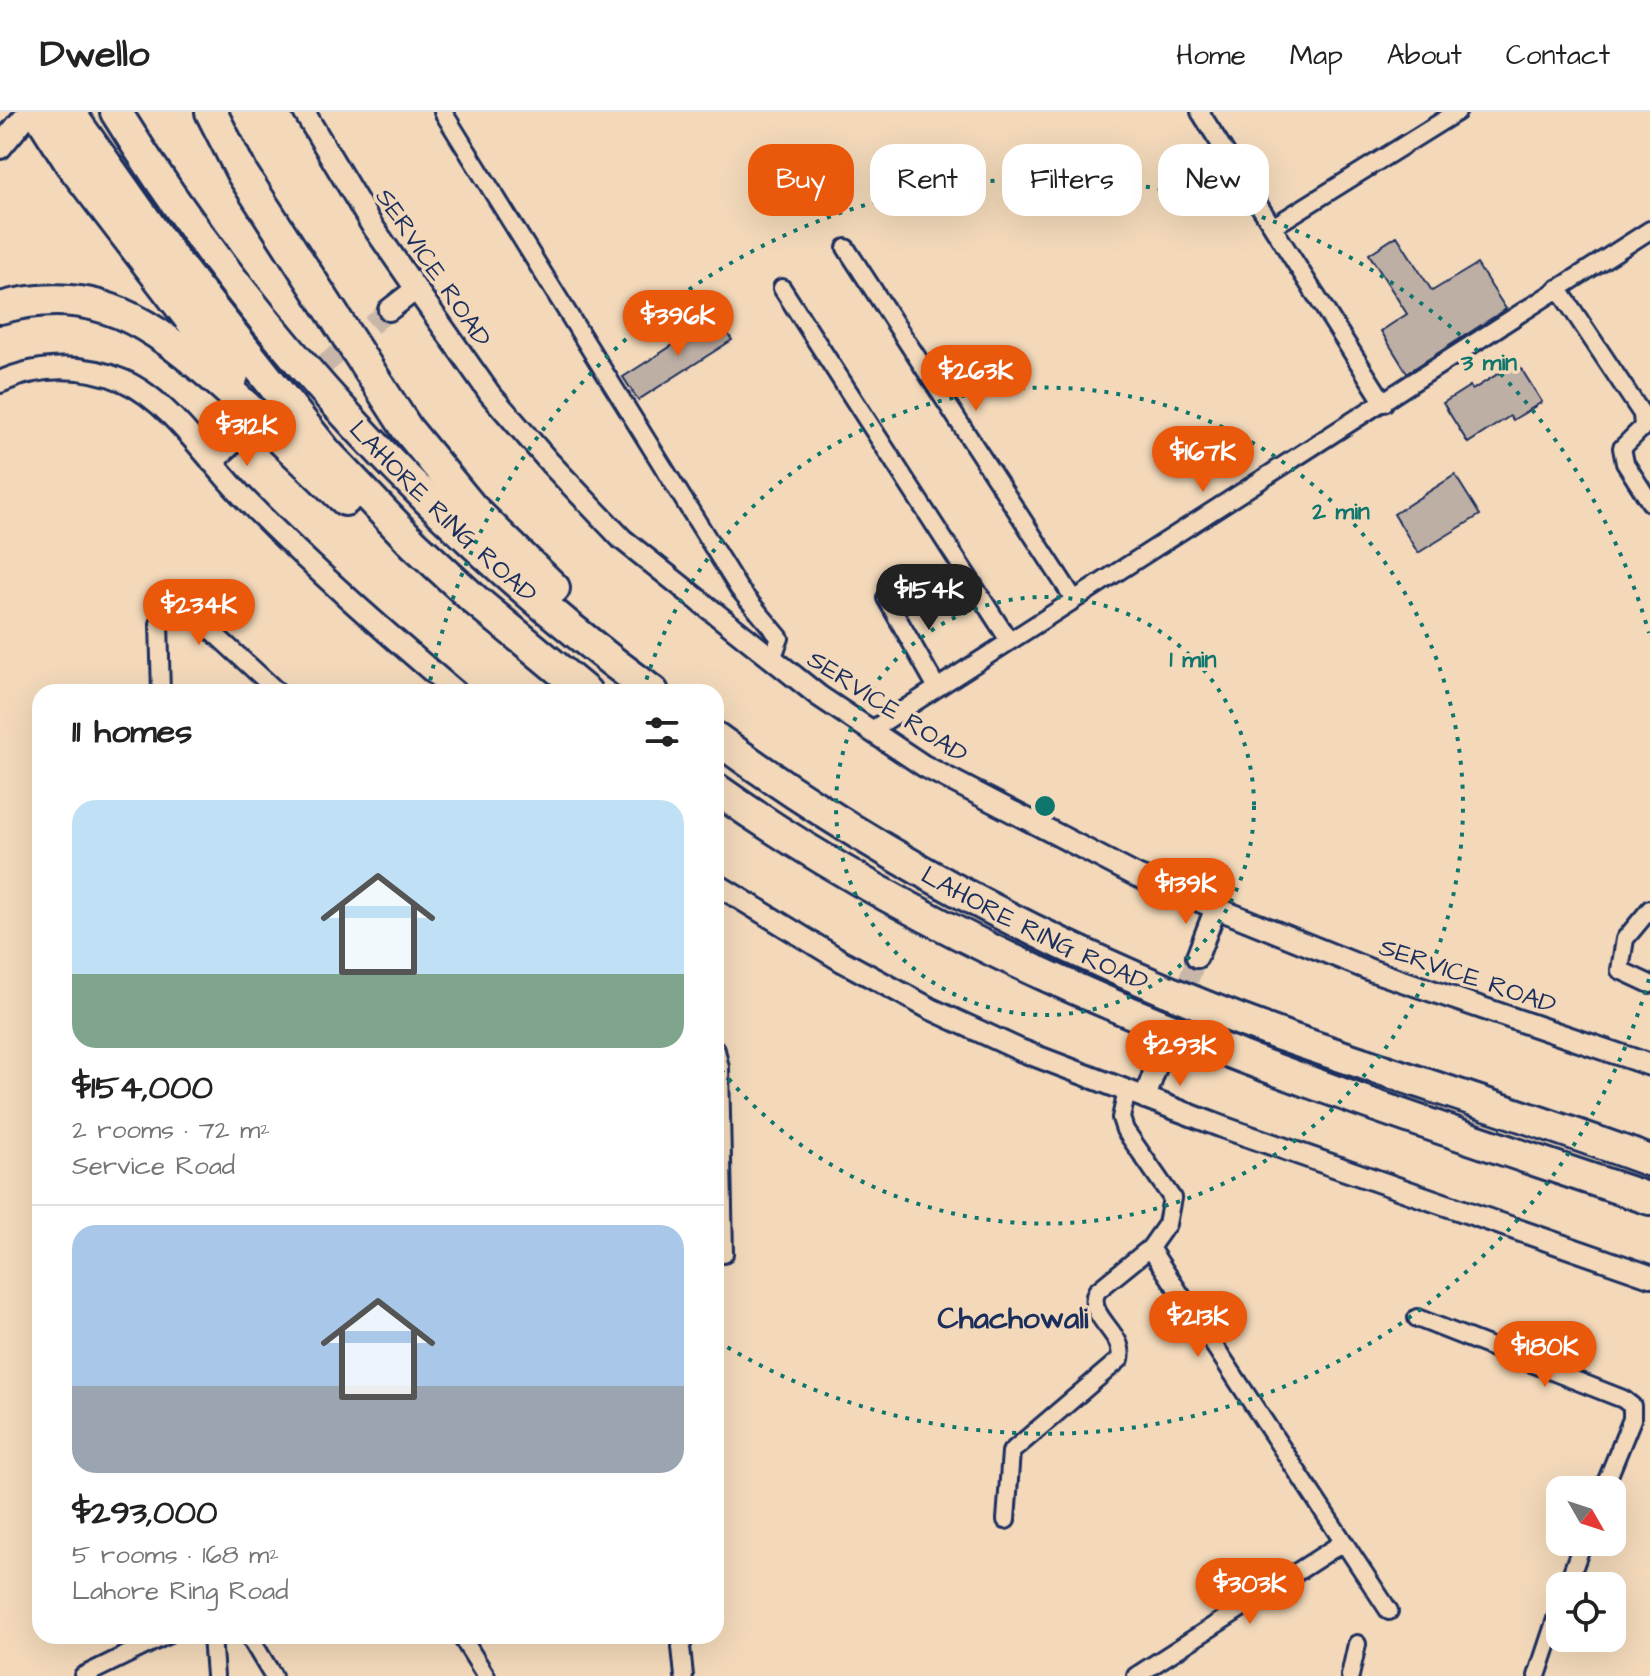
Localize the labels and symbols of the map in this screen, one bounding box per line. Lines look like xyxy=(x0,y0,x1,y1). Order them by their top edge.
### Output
street label: SERVICE ROAD xyxy=(367,181,500,354)
pin: $396K xyxy=(622,290,734,358)
pin: $263K xyxy=(920,345,1032,413)
text: 3 min xyxy=(1460,346,1517,380)
pin: $312K xyxy=(191,400,303,468)
street label: LAHORE RING ROAD xyxy=(341,413,545,611)
pin: $167K xyxy=(1147,426,1259,494)
text: 2 min xyxy=(1311,495,1370,529)
pin: $154K xyxy=(873,564,985,632)
pin: $234K xyxy=(143,579,255,647)
street label: SERVICE ROAD xyxy=(800,641,975,772)
text: 1 min xyxy=(1170,643,1217,677)
centre of rings xyxy=(1031,792,1059,820)
street label: LAHORE RING ROAD xyxy=(915,857,1154,1000)
pin: $139K xyxy=(1130,858,1242,926)
street label: SERVICE ROAD xyxy=(1375,929,1561,1023)
pin: $293K xyxy=(1124,1020,1236,1088)
pin: $213K xyxy=(1142,1291,1254,1359)
district label: Chachowali xyxy=(938,1298,1089,1340)
pin: $180K xyxy=(1489,1321,1601,1389)
north arrow xyxy=(1546,1476,1626,1556)
pin: $303K xyxy=(1194,1558,1306,1626)

